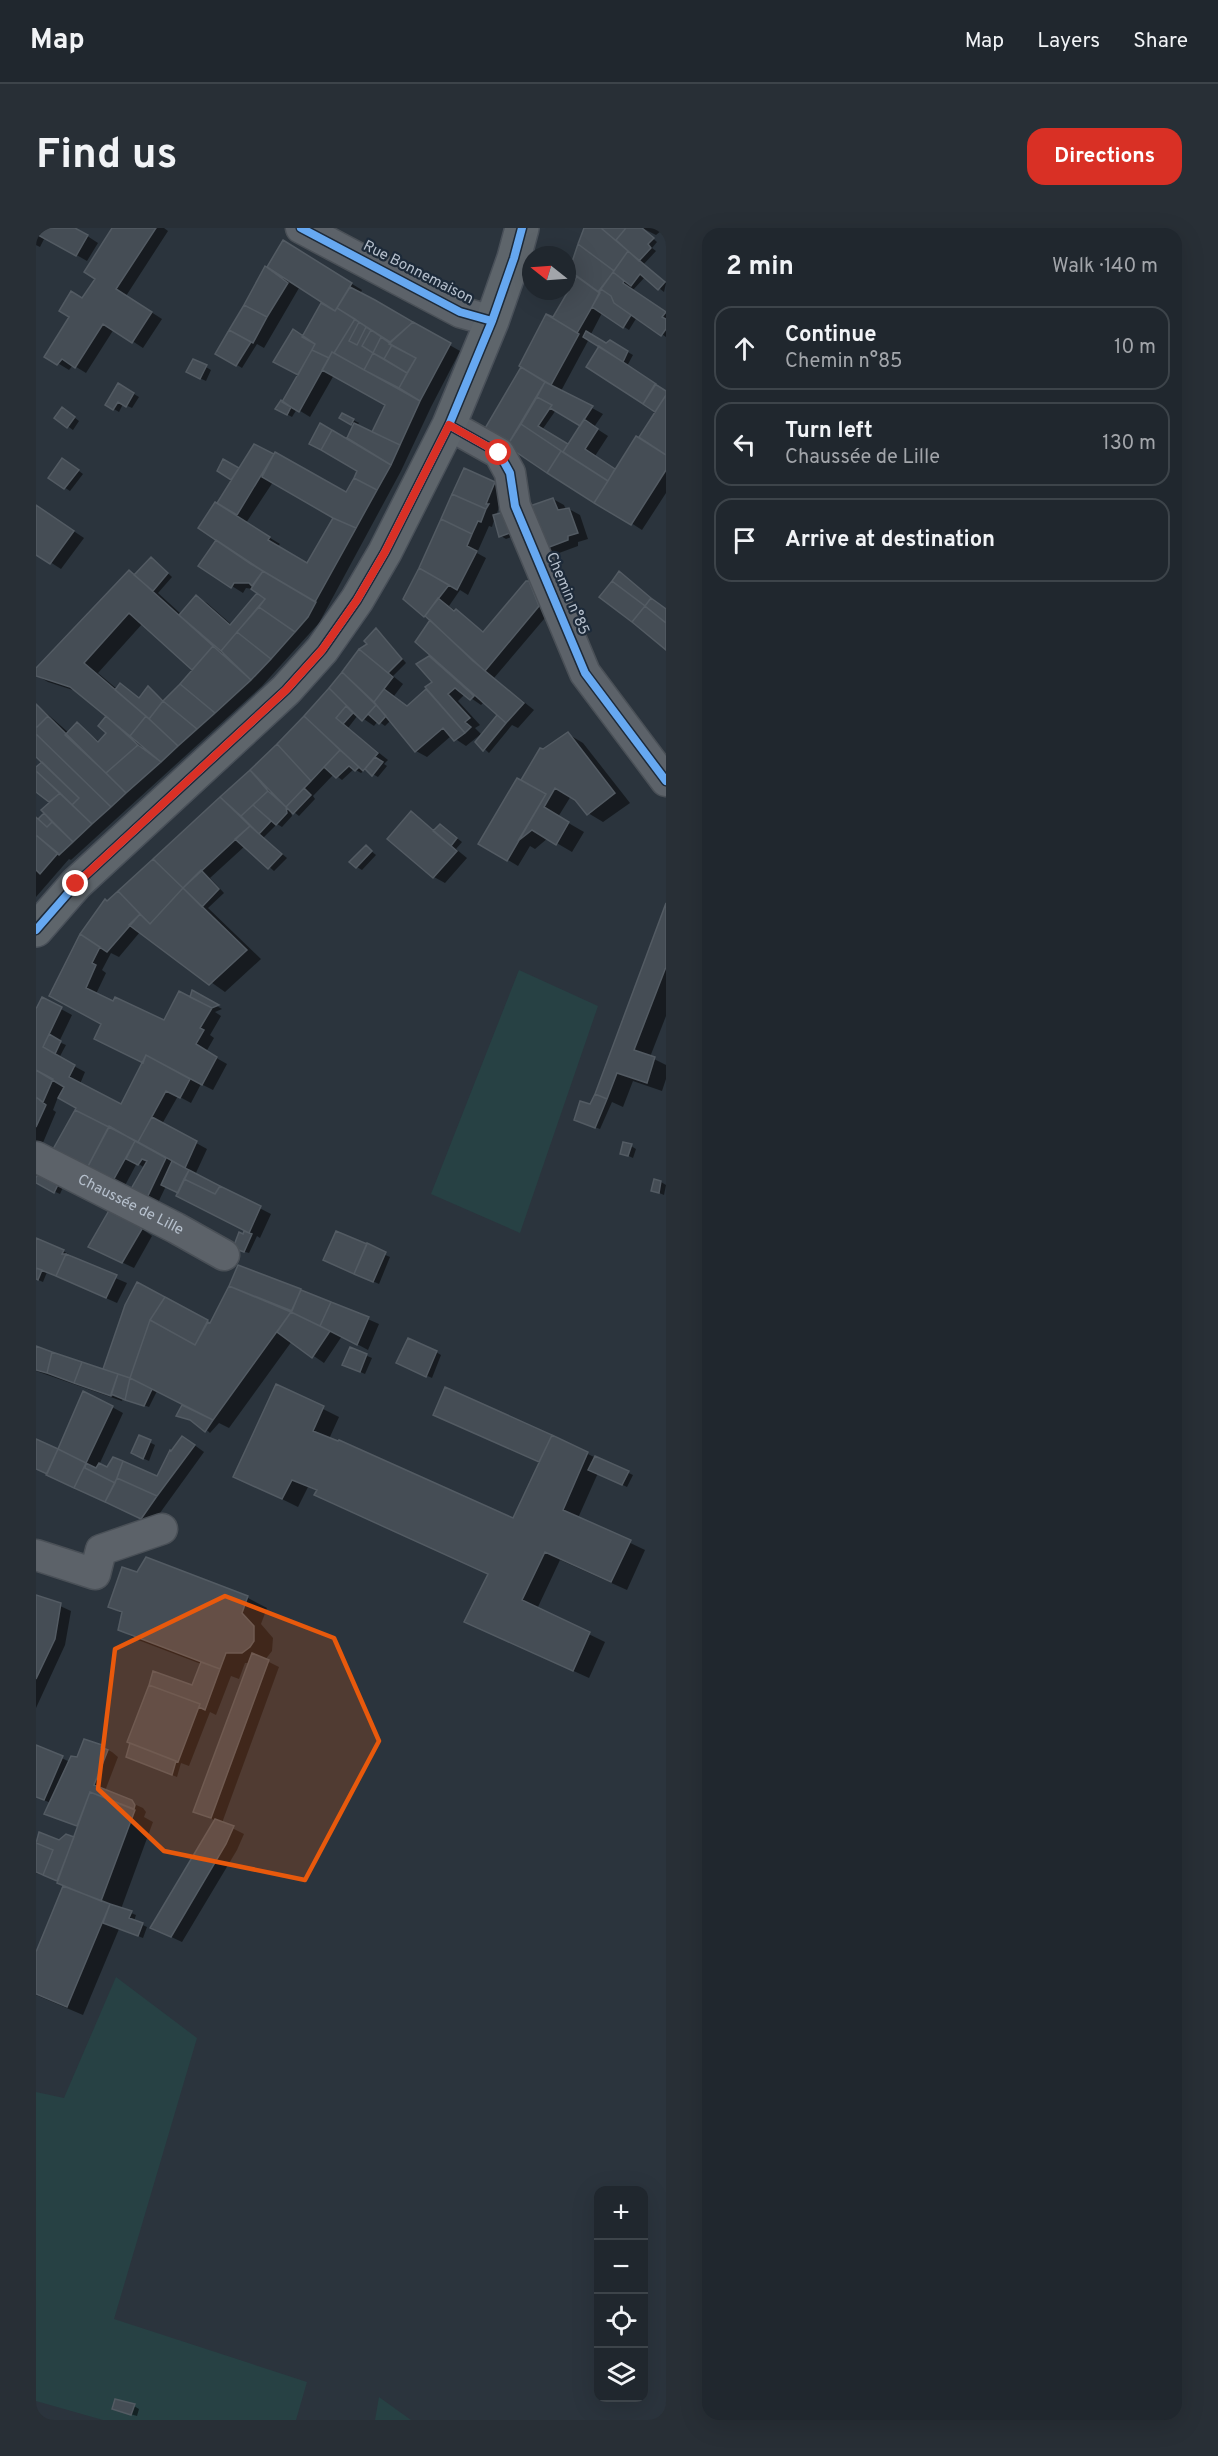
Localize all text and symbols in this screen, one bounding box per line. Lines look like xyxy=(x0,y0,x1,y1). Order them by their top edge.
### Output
text: Map xyxy=(30,23,85,59)
text: Map xyxy=(965,28,1004,55)
text: Layers xyxy=(1037,28,1100,55)
text: Share xyxy=(1133,28,1188,55)
button: Directions xyxy=(1027,128,1182,185)
text: Find us xyxy=(36,130,177,183)
street label: Rue Bonnemaison xyxy=(360,237,476,309)
north arrow xyxy=(522,246,576,300)
text: 2 min xyxy=(726,251,794,284)
text: Walk · 140 m xyxy=(1052,254,1158,280)
text: Continue xyxy=(785,322,876,349)
icon: ahead xyxy=(728,332,761,365)
text: 10 m xyxy=(1114,335,1156,361)
text: Chemin n°85 xyxy=(785,349,903,375)
text: Turn left xyxy=(785,418,873,445)
icon: left xyxy=(728,428,761,461)
text: 130 m xyxy=(1102,431,1156,457)
route start xyxy=(485,439,511,465)
text: Chaussée de Lille xyxy=(785,445,940,471)
icon: arrive xyxy=(728,524,761,557)
text: Arrive at destination xyxy=(785,527,995,554)
street label: Chemin n°85 xyxy=(541,550,593,638)
route end xyxy=(62,870,88,896)
street label: Chaussée de Lille xyxy=(74,1170,187,1240)
map controls xyxy=(594,2186,648,2402)
button: + xyxy=(594,2186,648,2240)
button: − xyxy=(594,2240,648,2294)
button: locate xyxy=(594,2294,648,2348)
button: layers xyxy=(594,2348,648,2402)

